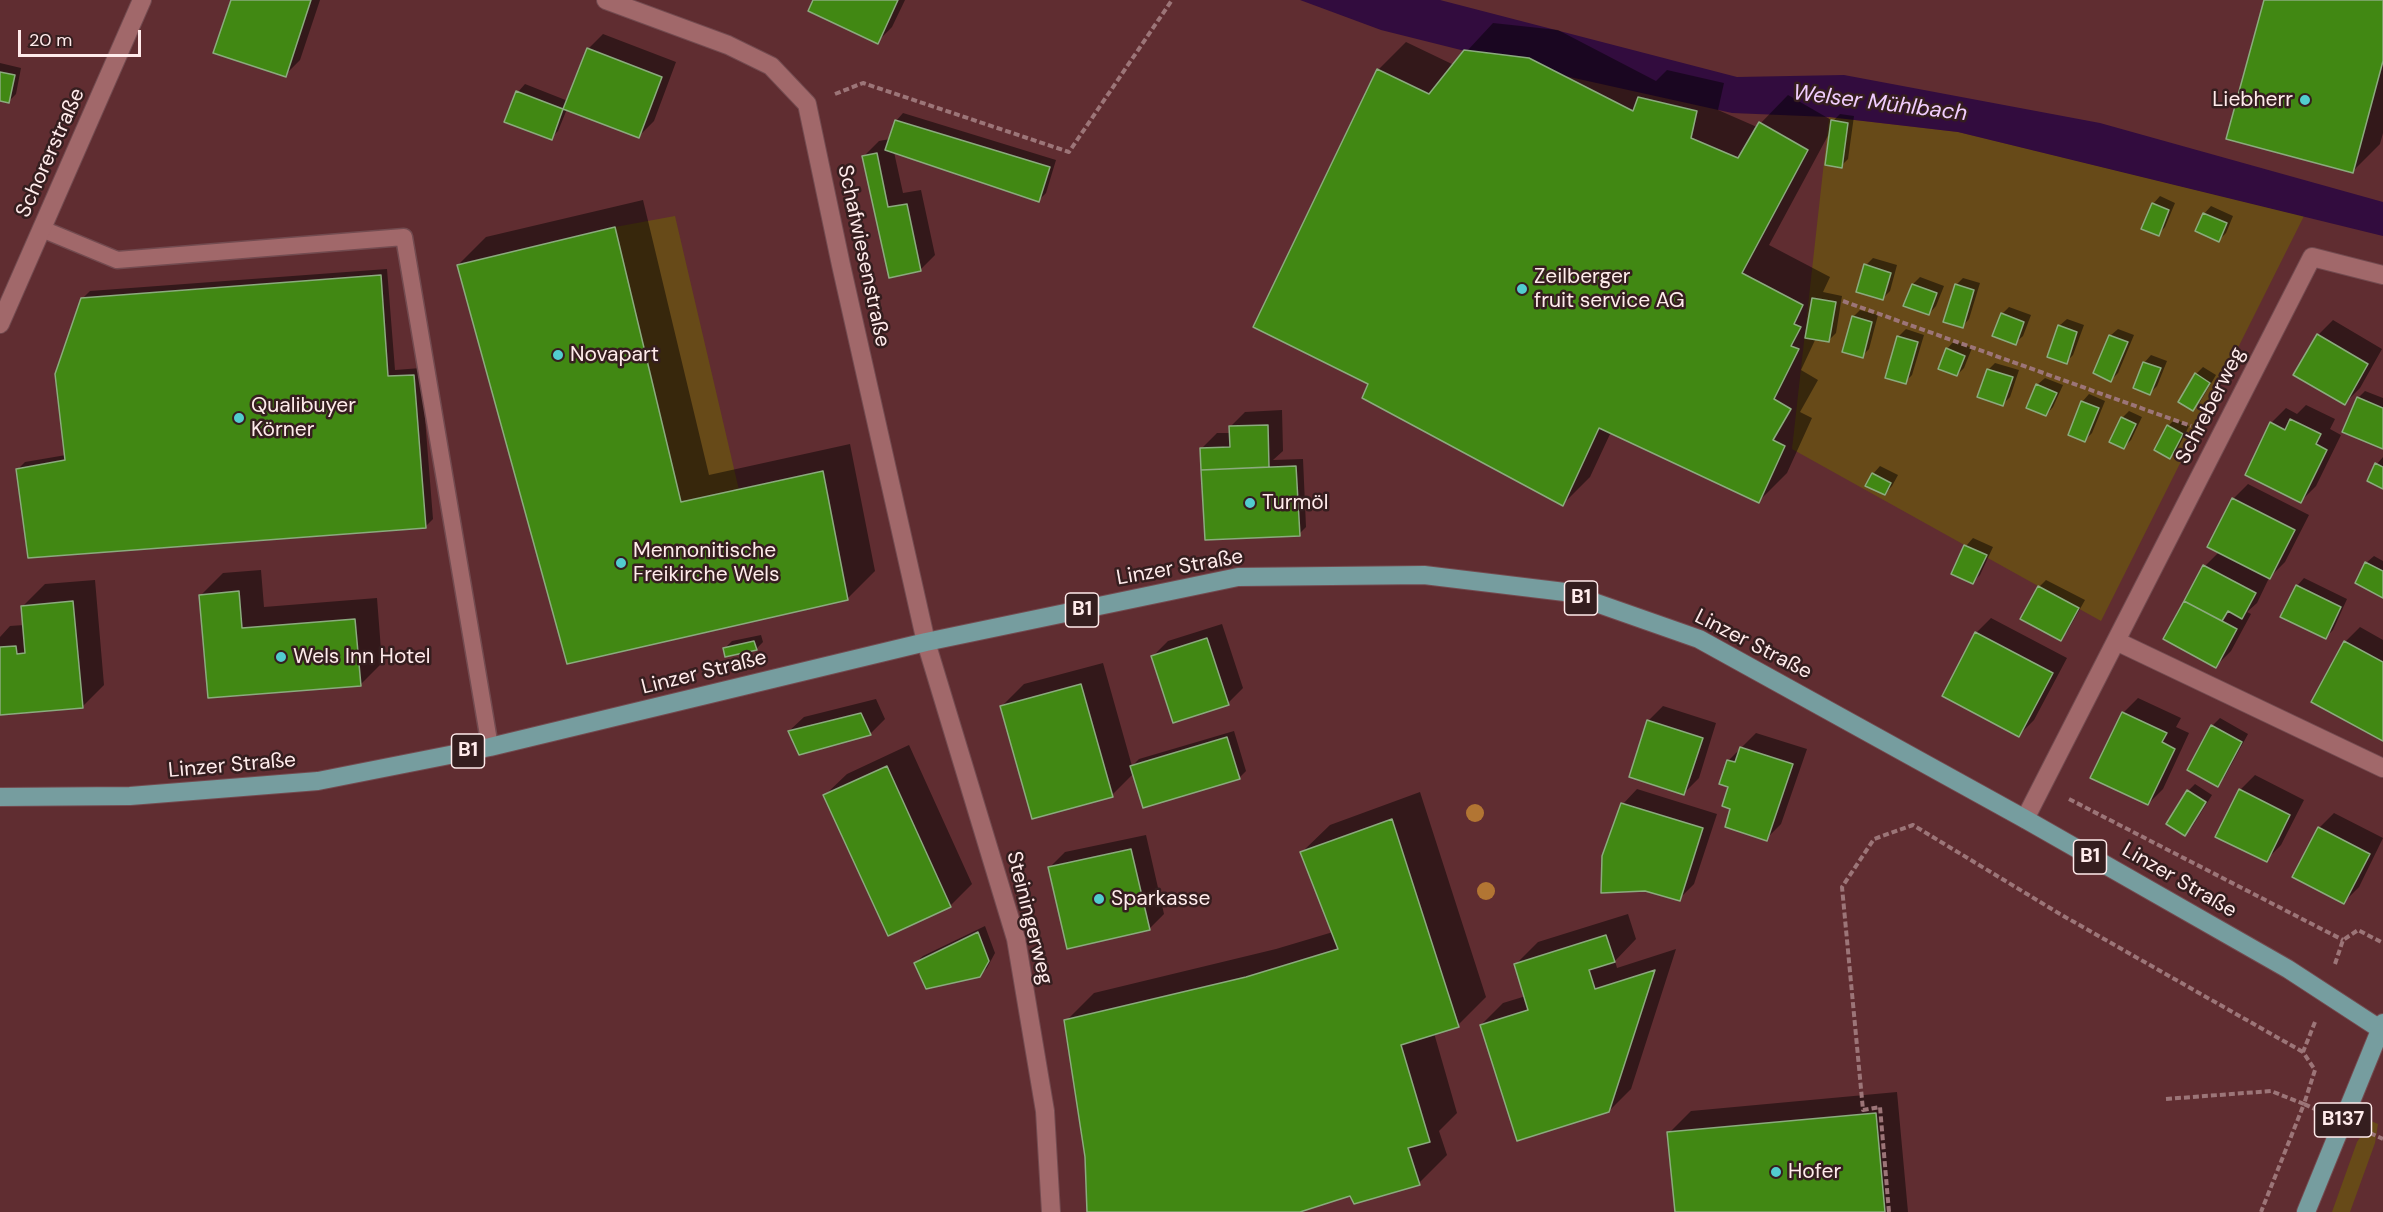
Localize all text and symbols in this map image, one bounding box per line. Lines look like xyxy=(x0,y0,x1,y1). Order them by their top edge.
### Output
scale bar xyxy=(21,18,144,56)
text: 20 m xyxy=(29,28,72,52)
water label: Welser Mühlbach xyxy=(1791,80,1969,128)
street label: Schorerstraße xyxy=(11,84,91,222)
place label: Liebherr xyxy=(2212,87,2293,113)
marker: Liebherr xyxy=(2298,93,2312,107)
street label: Schafwiesenstraße xyxy=(831,163,895,349)
place label: Zeilberger fruit service AG xyxy=(1534,264,1685,314)
marker: Zeilberger fruit service AG xyxy=(1515,282,1529,296)
place label: Novapart xyxy=(570,342,659,368)
street label: Schreberweg xyxy=(2171,343,2251,469)
marker: Novapart xyxy=(551,348,565,362)
place label: Qualibuyer Körner xyxy=(251,393,356,443)
marker: Qualibuyer Körner xyxy=(232,411,246,425)
place label: Turmöl xyxy=(1262,490,1328,516)
marker: Turmöl xyxy=(1243,496,1257,510)
place label: Mennonitische Freikirche Wels xyxy=(633,538,780,588)
street label: Linzer Straße xyxy=(1115,544,1245,592)
marker: Mennonitische Freikirche Wels xyxy=(614,556,628,570)
road number: B1 xyxy=(1564,581,1598,615)
road number: B1 xyxy=(1066,593,1098,627)
street label: Linzer Straße xyxy=(1690,605,1816,685)
place label: Wels Inn Hotel xyxy=(293,644,430,670)
street label: Linzer Straße xyxy=(639,645,769,701)
marker: Wels Inn Hotel xyxy=(274,650,288,664)
road number: B1 xyxy=(452,734,484,768)
street label: Linzer Straße xyxy=(167,748,297,784)
street label: Linzer Straße xyxy=(2117,838,2241,924)
road number: B1 xyxy=(2074,840,2106,874)
street label: Steiningerweg xyxy=(1000,849,1058,987)
place label: Sparkasse xyxy=(1111,886,1210,912)
marker: Sparkasse xyxy=(1092,892,1106,906)
road number: B137 xyxy=(2314,1103,2372,1137)
place label: Hofer xyxy=(1788,1159,1841,1185)
marker: Hofer xyxy=(1769,1165,1783,1179)

